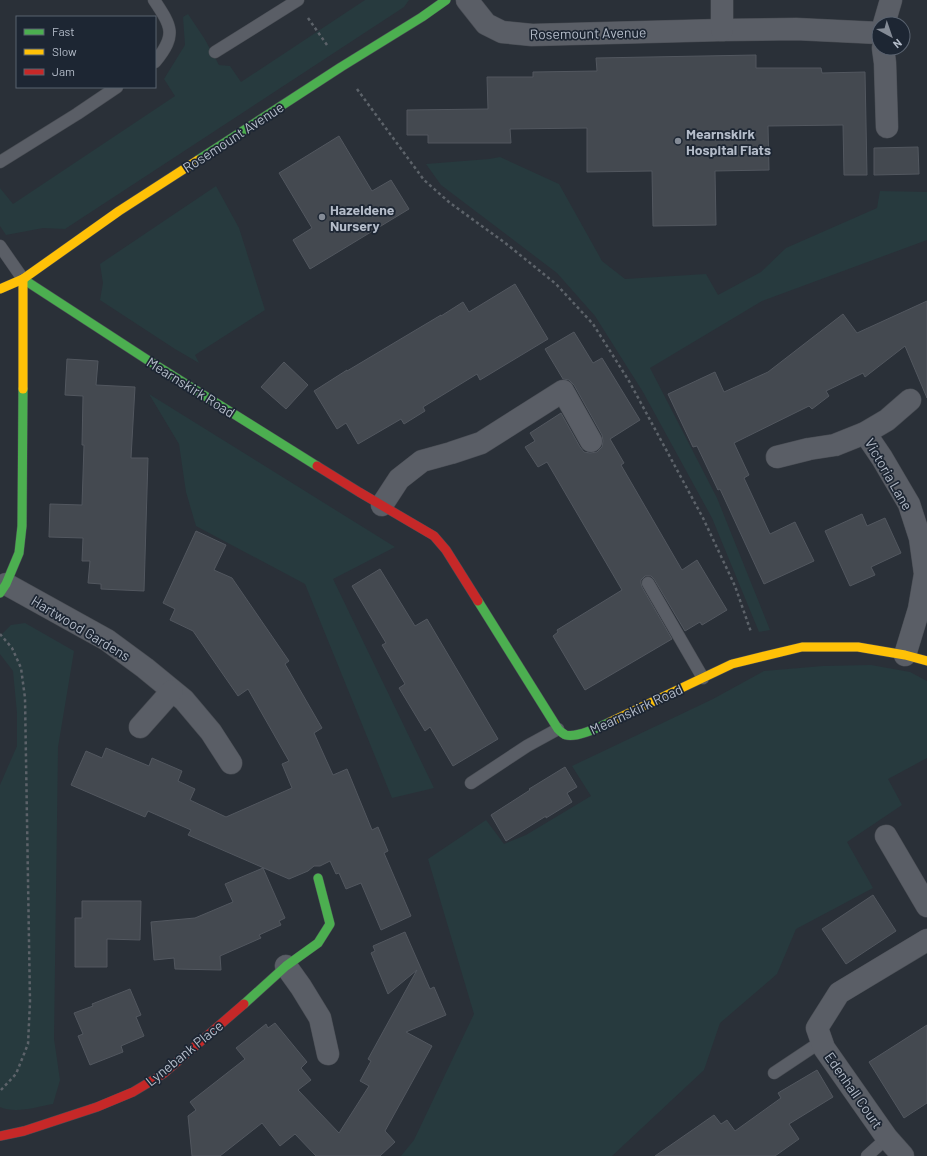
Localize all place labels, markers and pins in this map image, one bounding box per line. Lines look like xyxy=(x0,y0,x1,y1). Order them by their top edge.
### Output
place label: Mearnskirk Hospital Flats xyxy=(686,125,771,158)
marker: Mearnskirk Hospital Flats xyxy=(673,136,683,146)
place label: Hazeldene Nursery xyxy=(330,201,395,234)
marker: Hazeldene Nursery xyxy=(317,212,327,222)

